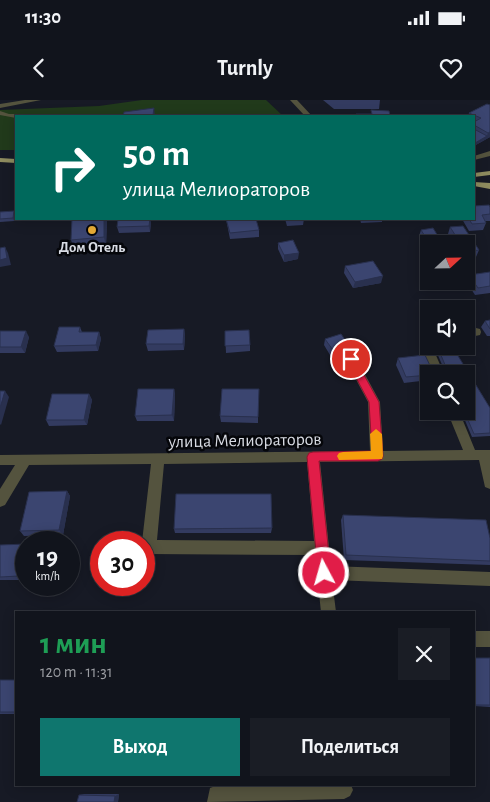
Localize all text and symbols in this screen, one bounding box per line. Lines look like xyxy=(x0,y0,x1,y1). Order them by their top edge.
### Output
text: 11:30 xyxy=(25,8,61,27)
icon: back xyxy=(25,54,53,82)
icon: heart xyxy=(437,54,465,82)
text: Turnly xyxy=(217,57,273,79)
icon: right xyxy=(40,135,105,200)
text: 50 m xyxy=(123,137,190,172)
text: улица Мелиораторов xyxy=(123,178,310,200)
marker: Дом Отель xyxy=(86,224,98,236)
north arrow xyxy=(420,235,475,290)
map controls xyxy=(420,235,475,420)
place label: Дом Отель xyxy=(59,240,125,255)
button: sound xyxy=(420,300,475,355)
pin xyxy=(330,338,372,380)
icon: arrive xyxy=(337,345,365,373)
button: search xyxy=(420,365,475,420)
street label: улица Мелиораторов xyxy=(167,431,322,451)
speed limit sign: 30 xyxy=(90,531,155,596)
text: 19 xyxy=(37,545,58,570)
position arrow xyxy=(297,546,349,598)
text: km/h xyxy=(35,570,60,582)
button: close xyxy=(398,628,450,680)
text: 1 мин xyxy=(40,629,107,659)
text: 120 m · 11:31 xyxy=(40,664,112,680)
button: Выход xyxy=(40,718,240,776)
button: Поделиться xyxy=(250,718,450,776)

